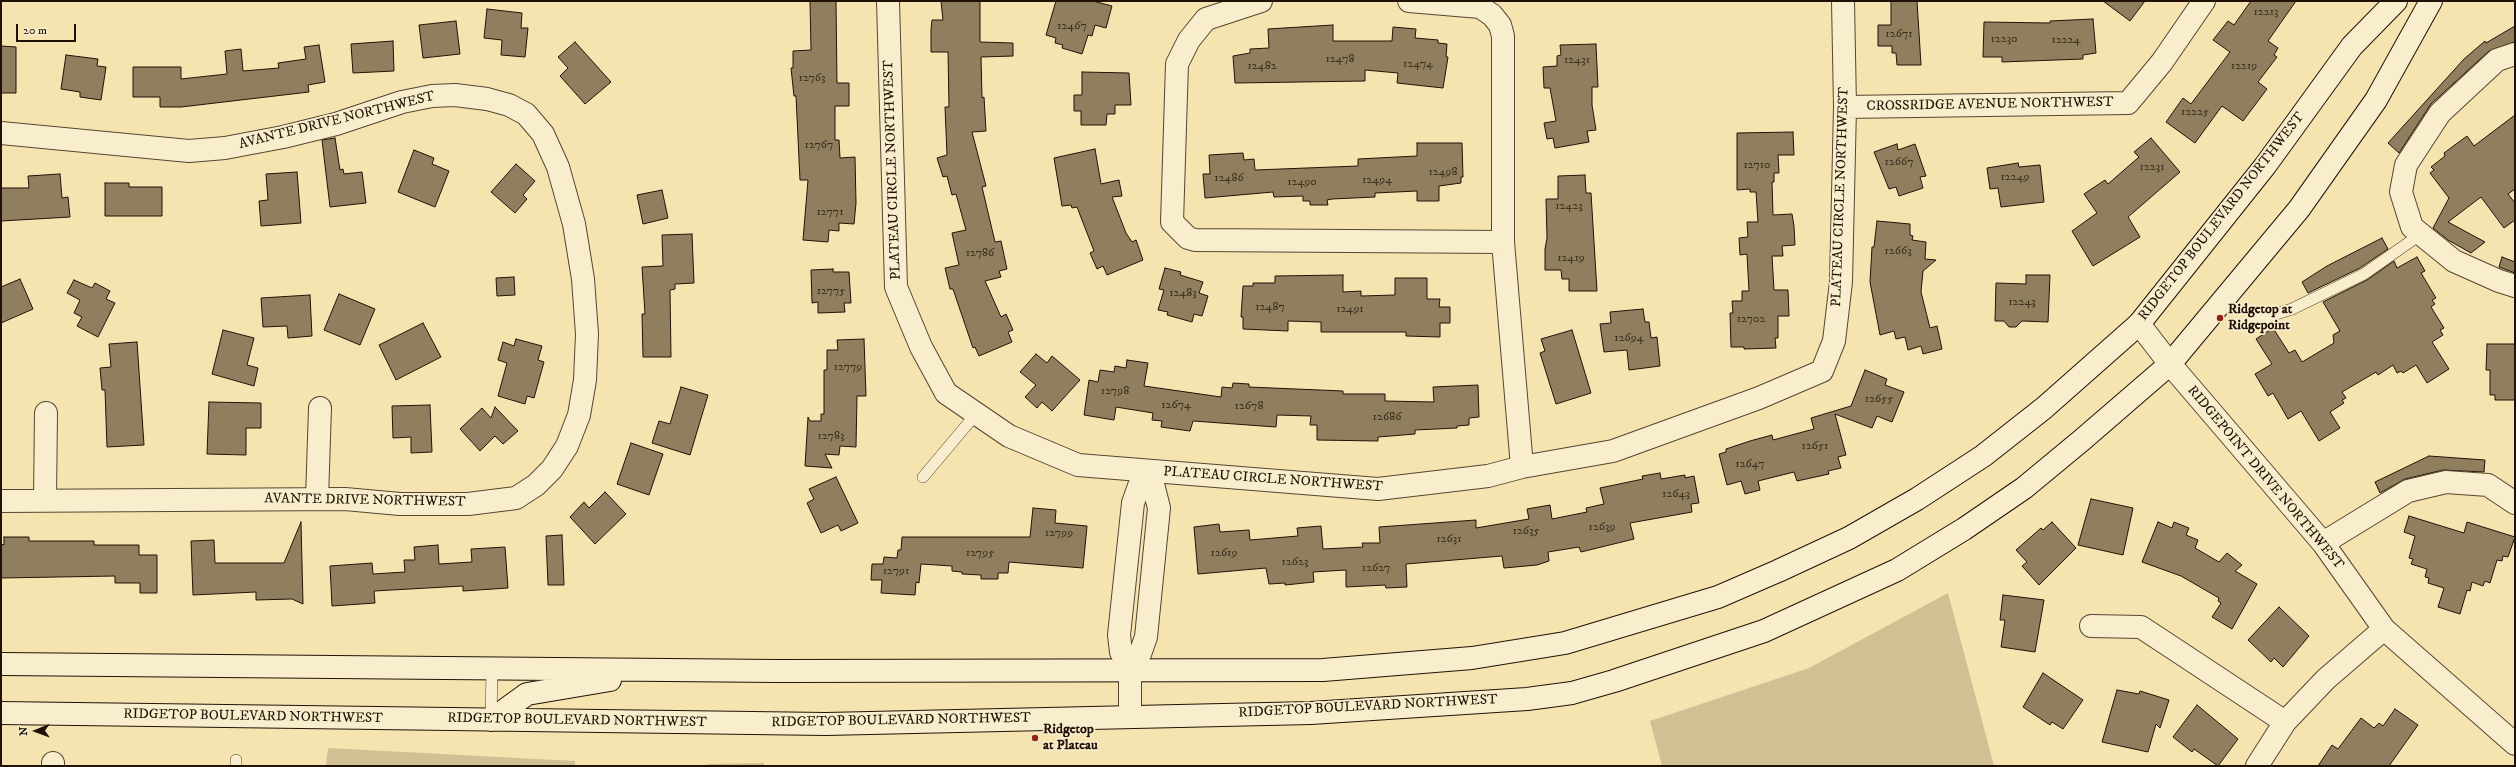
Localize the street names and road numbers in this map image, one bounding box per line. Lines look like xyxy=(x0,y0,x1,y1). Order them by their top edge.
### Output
street label: PLATEAU CIRCLE NORTHWEST xyxy=(881,60,905,280)
street label: PLATEAU CIRCLE NORTHWEST xyxy=(1829,87,1853,307)
street label: AVANTE DRIVE NORTHWEST xyxy=(237,88,437,154)
street label: CROSSRIDGE AVENUE NORTHWEST xyxy=(1866,94,2114,116)
street label: RIDGETOP BOULEVARD NORTHWEST xyxy=(2135,110,2309,324)
street label: RIDGEPOINT DRIVE NORTHWEST xyxy=(2183,383,2347,573)
street label: PLATEAU CIRCLE NORTHWEST xyxy=(1163,464,1383,496)
street label: AVANTE DRIVE NORTHWEST xyxy=(264,491,466,511)
street label: RIDGETOP BOULEVARD NORTHWEST xyxy=(1238,692,1498,722)
street label: RIDGETOP BOULEVARD NORTHWEST xyxy=(123,706,383,728)
street label: RIDGETOP BOULEVARD NORTHWEST xyxy=(447,710,707,732)
street label: RIDGETOP BOULEVARD NORTHWEST xyxy=(771,710,1031,732)

